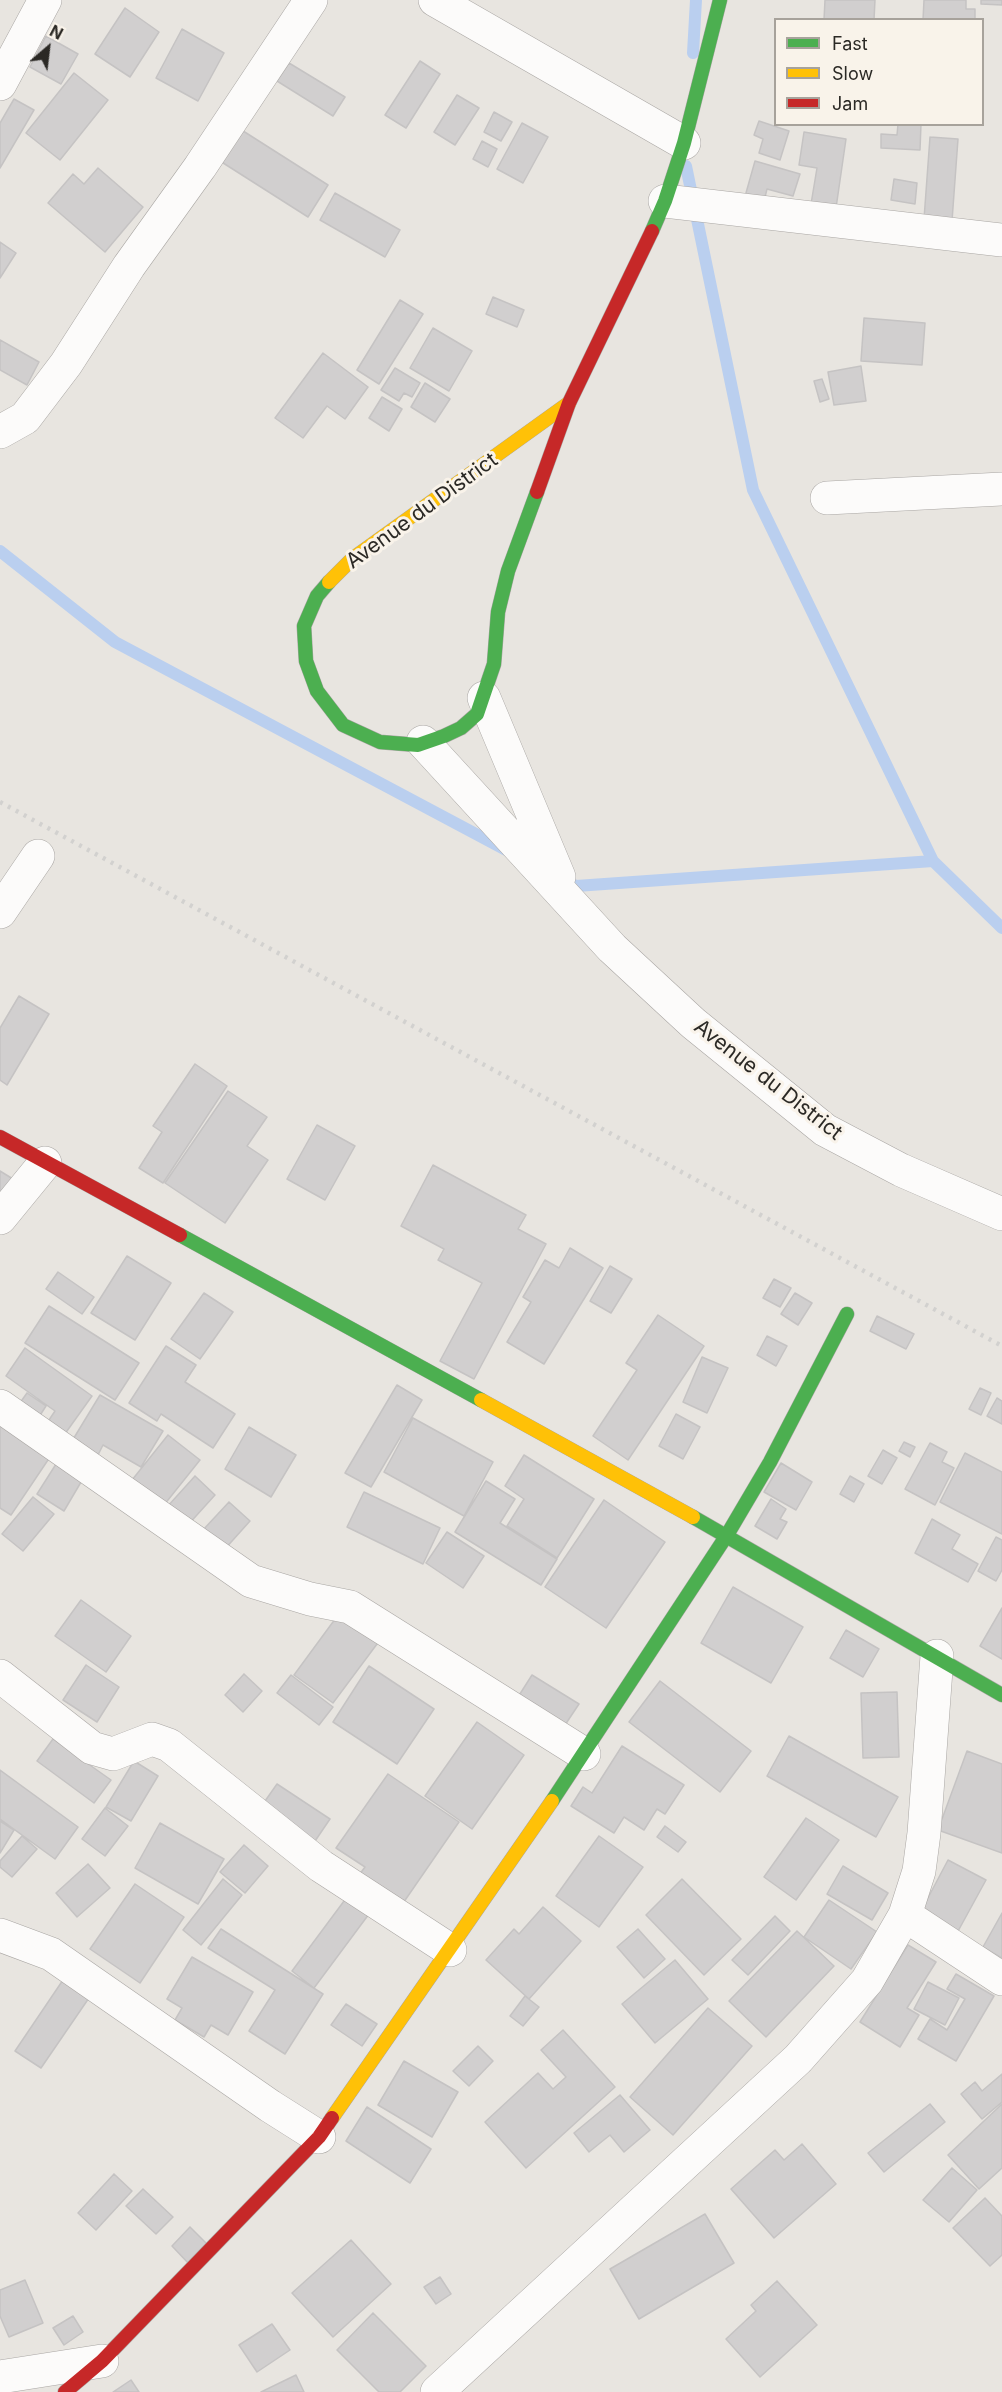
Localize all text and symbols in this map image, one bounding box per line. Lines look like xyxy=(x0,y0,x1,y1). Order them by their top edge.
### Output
north arrow xyxy=(18,18,78,78)
legend xyxy=(774,18,984,126)
text: N xyxy=(46,20,67,44)
text: Fast xyxy=(832,33,868,54)
text: Slow xyxy=(832,63,873,84)
text: Jam xyxy=(832,93,868,114)
street label: Avenue du District xyxy=(341,448,503,574)
street label: Avenue du District xyxy=(689,1014,847,1146)

